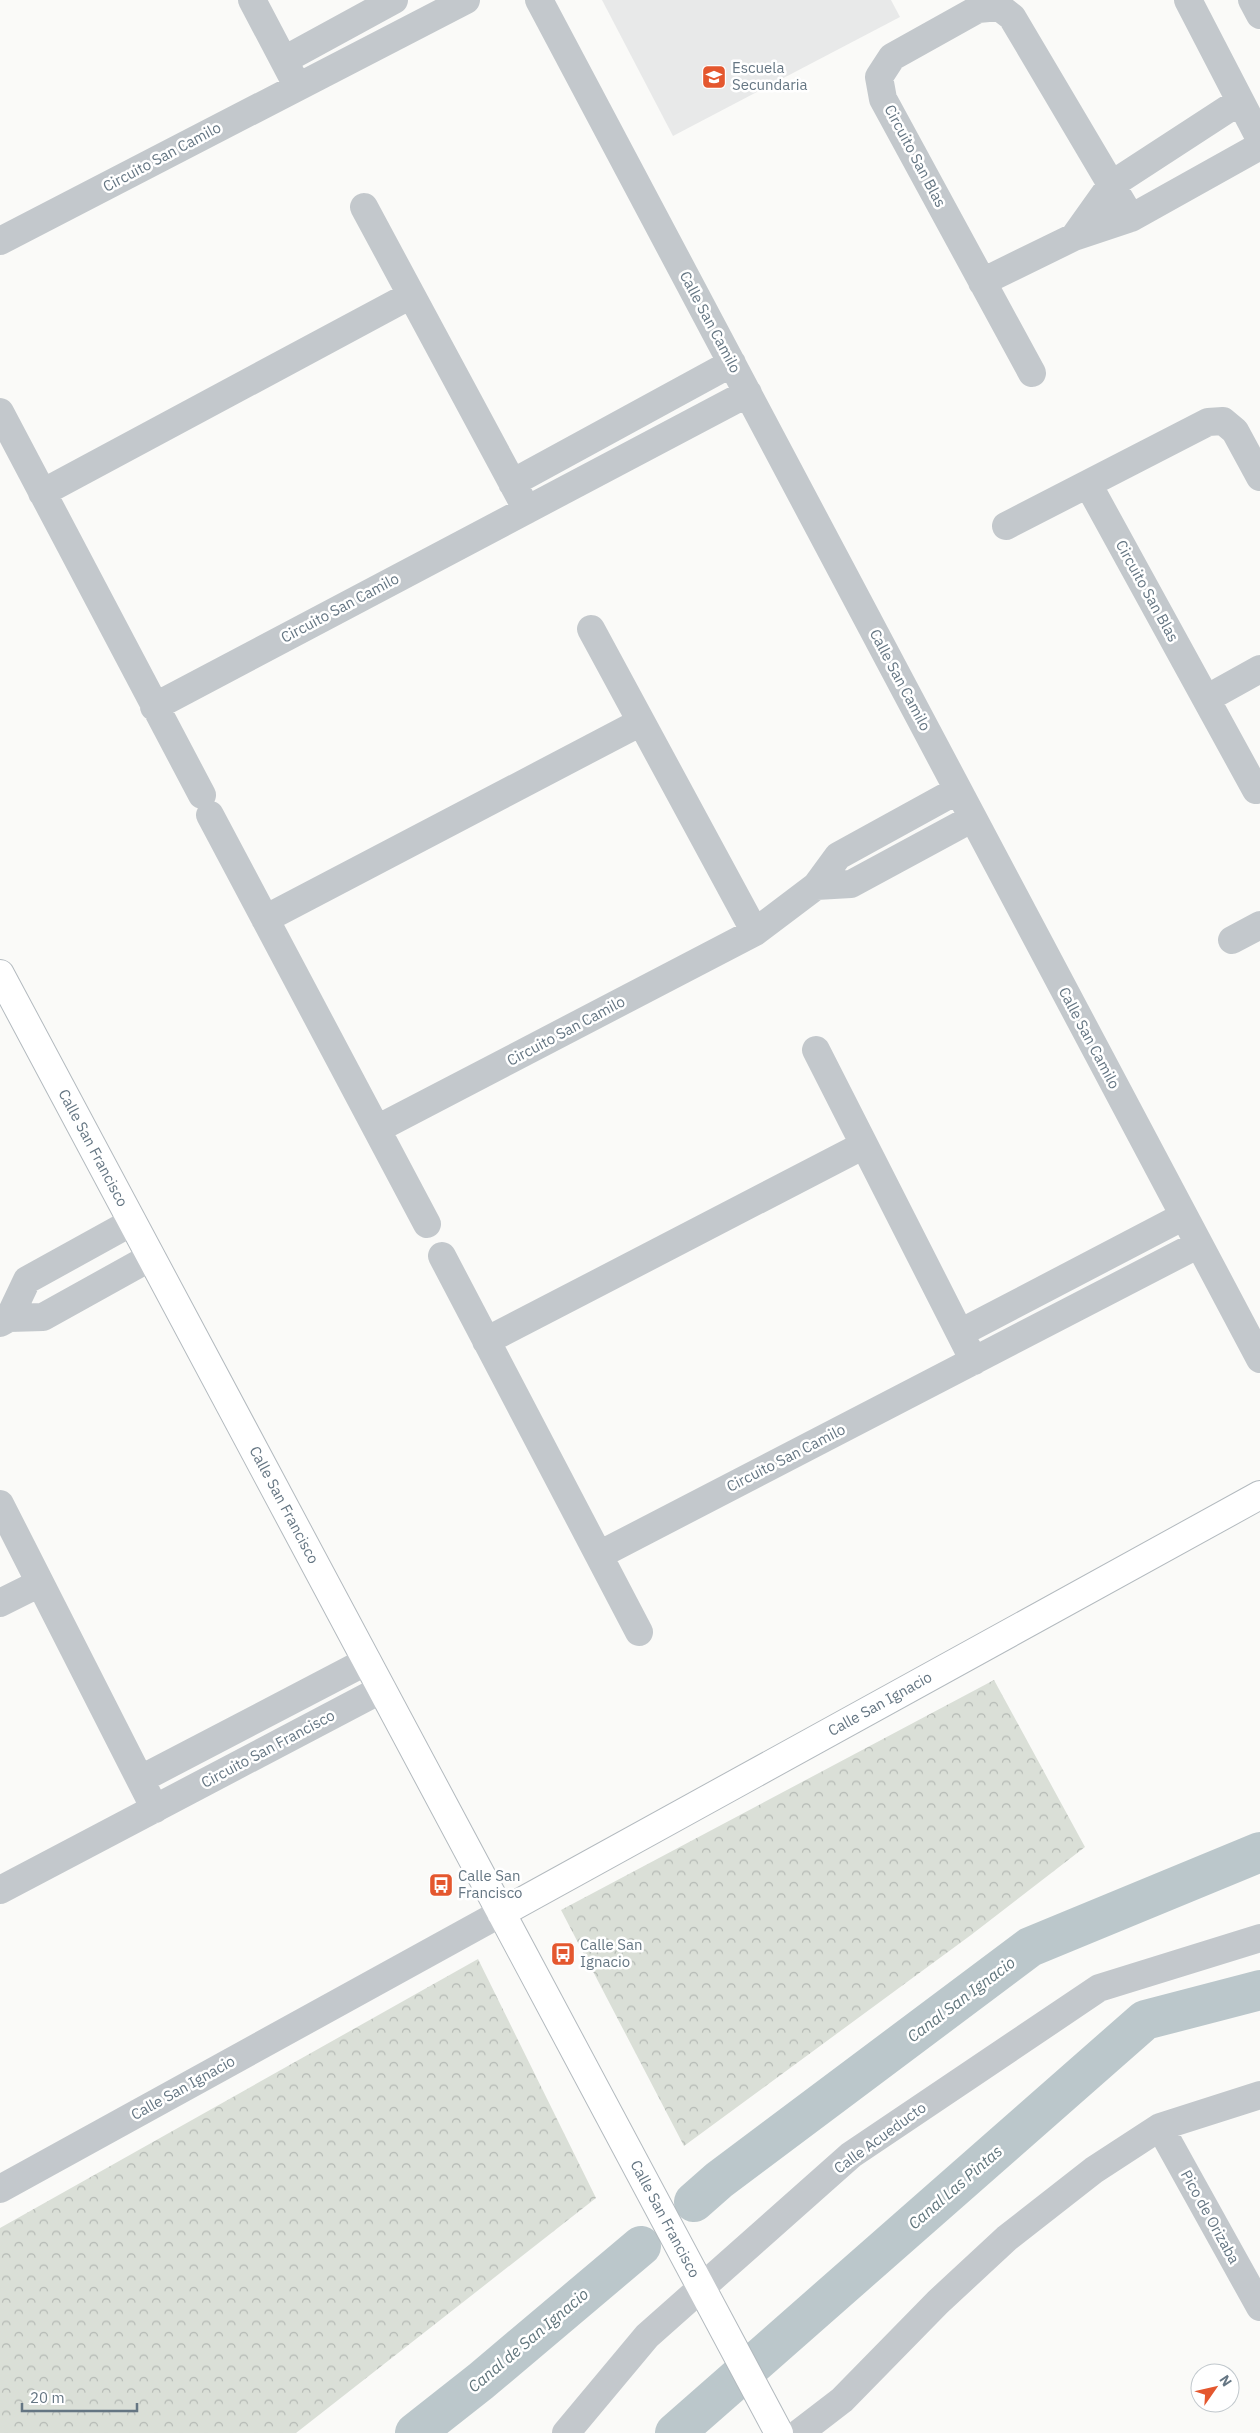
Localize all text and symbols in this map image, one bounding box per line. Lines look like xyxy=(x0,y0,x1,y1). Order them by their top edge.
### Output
place label: Escuela Secundaria xyxy=(732,58,808,94)
school or university icon: Escuela Secundaria xyxy=(701,64,727,90)
street label: Circuito San Blas xyxy=(880,101,950,210)
street label: Circuito San Camilo xyxy=(100,117,224,196)
street label: Calle San Camilo xyxy=(676,268,745,376)
street label: Circuito San Blas xyxy=(1112,537,1183,645)
street label: Circuito San Camilo xyxy=(278,568,402,647)
street label: Calle San Camilo xyxy=(866,626,935,734)
street label: Calle San Camilo xyxy=(1055,984,1124,1092)
street label: Circuito San Camilo xyxy=(504,991,628,1070)
street label: Calle San Francisco xyxy=(54,1086,132,1210)
street label: Circuito San Camilo xyxy=(723,1419,848,1496)
street label: Calle San Francisco xyxy=(245,1443,323,1567)
street label: Calle San Ignacio xyxy=(824,1667,935,1740)
street label: Circuito San Francisco xyxy=(198,1705,338,1792)
place label: Calle San Francisco xyxy=(458,1866,523,1902)
bus stop icon: Calle San Francisco xyxy=(428,1872,454,1898)
place label: Calle San Ignacio xyxy=(580,1935,642,1971)
bus stop icon: Calle San Ignacio xyxy=(550,1941,576,1967)
water label: Canal San Ignacio xyxy=(903,1952,1019,2046)
street label: Calle San Ignacio xyxy=(127,2051,238,2124)
street label: Calle Acueducto xyxy=(830,2098,930,2177)
water label: Canal Las Pintas xyxy=(904,2141,1006,2233)
street label: Calle San Francisco xyxy=(626,2157,704,2281)
street label: Pico de Orizaba xyxy=(1177,2167,1244,2267)
water label: Canal de San Ignacio xyxy=(464,2284,593,2396)
north arrow xyxy=(1190,2363,1240,2413)
text: N xyxy=(1215,2371,1236,2390)
scale bar xyxy=(22,2380,138,2412)
text: 20 m xyxy=(30,2388,65,2407)

